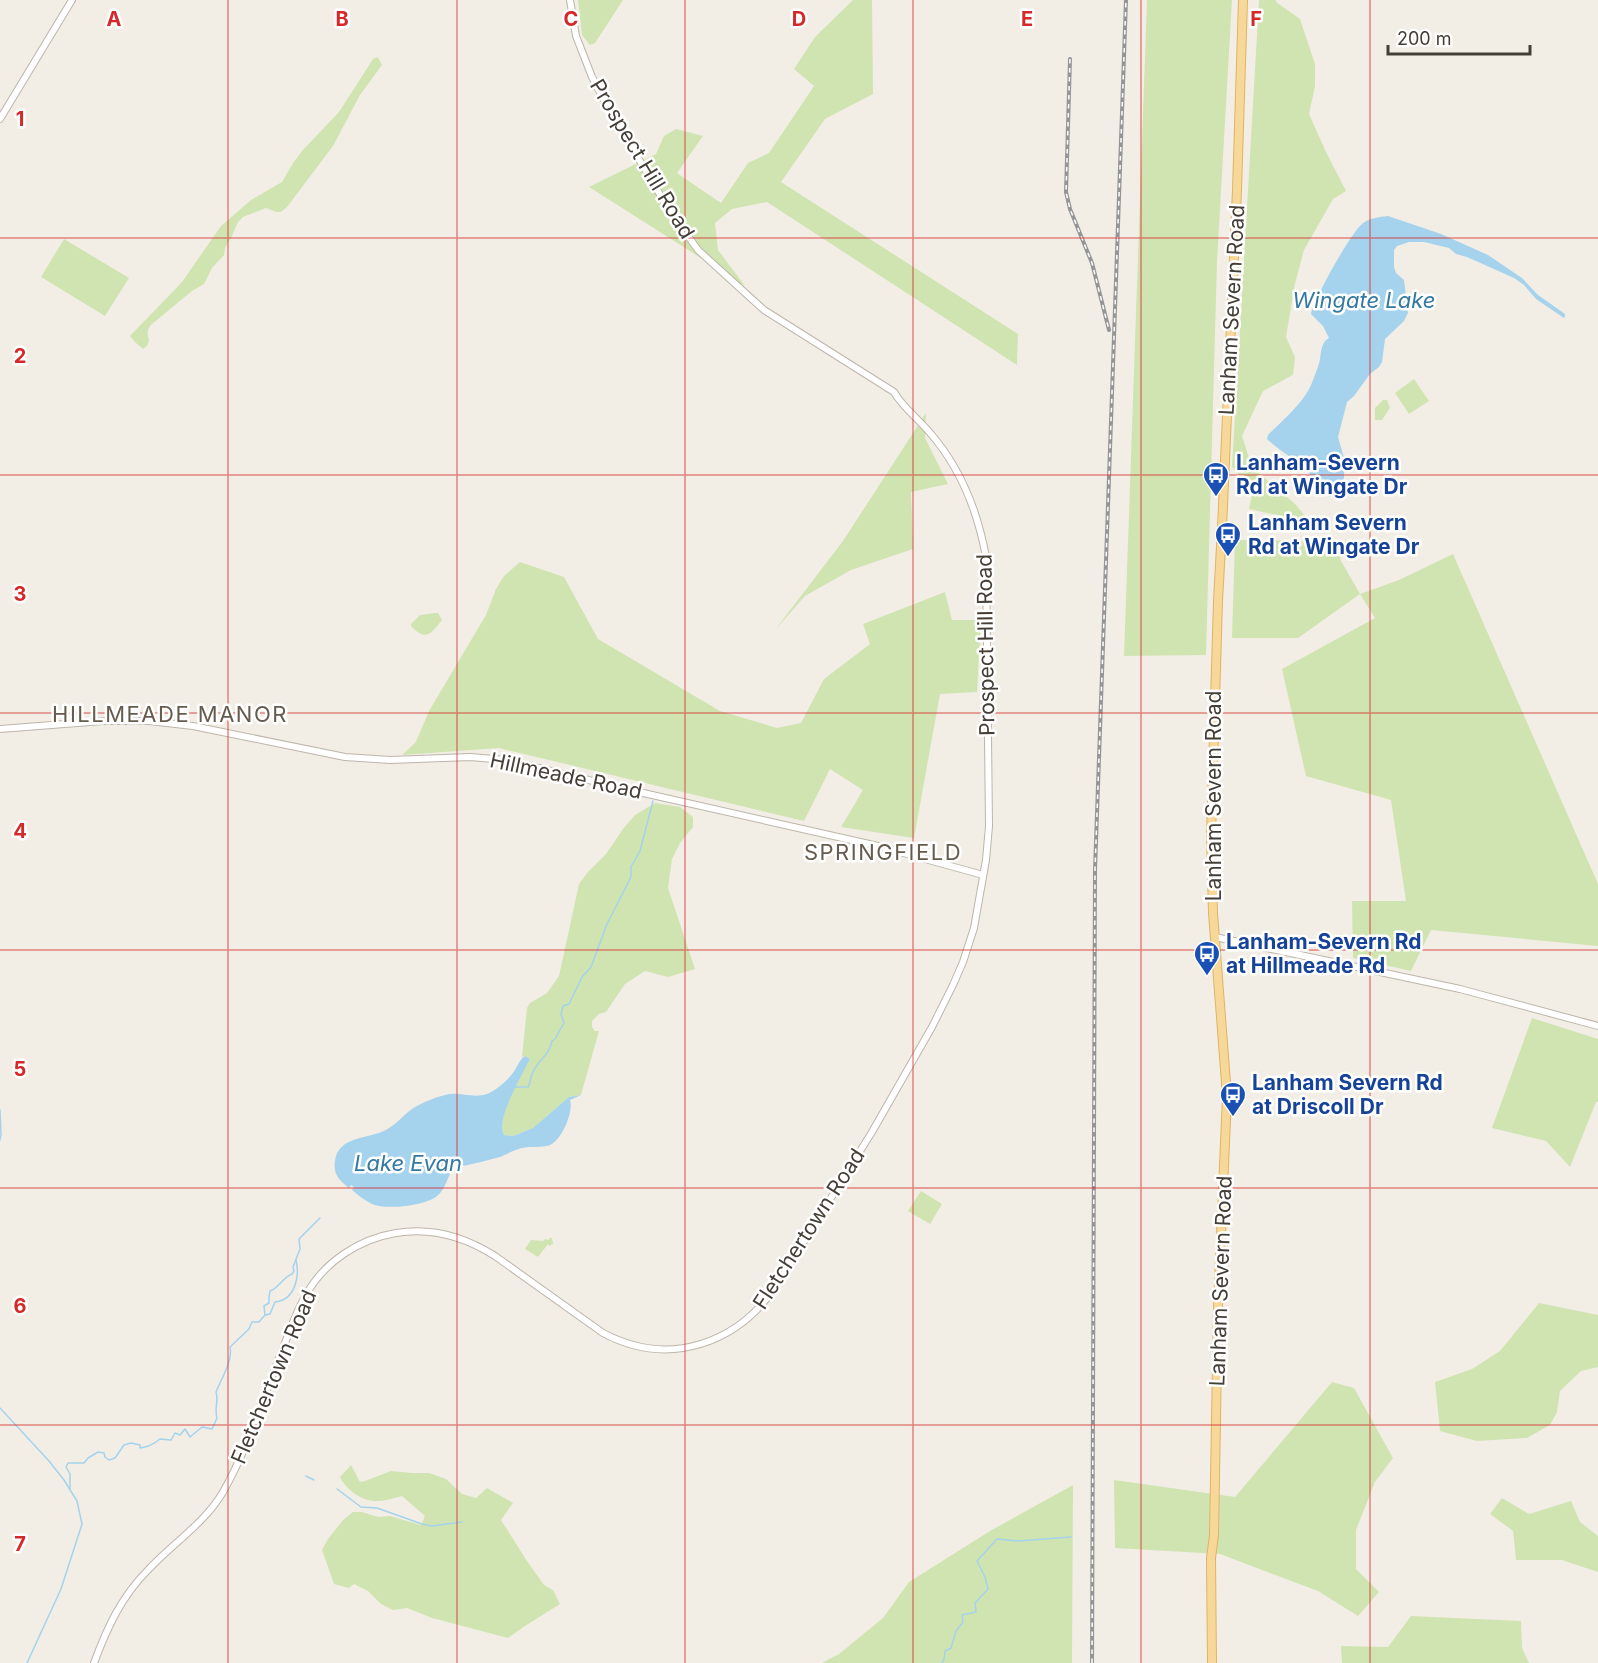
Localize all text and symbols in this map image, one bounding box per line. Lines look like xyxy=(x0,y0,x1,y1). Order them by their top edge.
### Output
text: A xyxy=(107,7,122,31)
text: B xyxy=(335,7,349,31)
text: C xyxy=(564,7,578,31)
text: D xyxy=(792,7,806,31)
text: E xyxy=(1021,7,1033,31)
text: F xyxy=(1250,7,1262,31)
scale bar xyxy=(1388,18,1530,56)
text: 200 m xyxy=(1397,28,1452,49)
street label: Prospect Hill Road xyxy=(585,74,700,243)
text: 1 xyxy=(16,107,24,131)
street label: Lanham Severn Road xyxy=(1214,204,1249,416)
water label: Wingate Lake xyxy=(1292,287,1436,313)
text: 2 xyxy=(14,344,26,368)
place label: Lanham-Severn Rd at Wingate Dr xyxy=(1236,450,1408,499)
bus stop icon: Lanham-Severn Rd at Wingate Dr xyxy=(1201,460,1231,498)
place label: Lanham Severn Rd at Wingate Dr xyxy=(1248,510,1420,559)
bus stop icon: Lanham Severn Rd at Wingate Dr xyxy=(1213,520,1243,558)
street label: Prospect Hill Road xyxy=(971,554,1000,736)
text: 3 xyxy=(14,582,26,606)
street label: Lanham Severn Road xyxy=(1201,691,1226,901)
district label: HILLMEADE MANOR xyxy=(52,701,288,727)
street label: Hillmeade Road xyxy=(488,747,645,804)
text: 4 xyxy=(13,819,27,843)
district label: SPRINGFIELD xyxy=(804,839,962,865)
place label: Lanham-Severn Rd at Hillmeade Rd xyxy=(1226,929,1422,978)
bus stop icon: Lanham-Severn Rd at Hillmeade Rd xyxy=(1192,939,1222,977)
text: 5 xyxy=(14,1057,26,1081)
place label: Lanham Severn Rd at Driscoll Dr xyxy=(1252,1070,1443,1119)
bus stop icon: Lanham Severn Rd at Driscoll Dr xyxy=(1218,1080,1248,1118)
street label: Fletchertown Road xyxy=(747,1144,870,1314)
water label: Lake Evan xyxy=(354,1150,462,1176)
street label: Lanham Severn Road xyxy=(1204,1175,1237,1387)
street label: Fletchertown Road xyxy=(226,1286,321,1467)
text: 6 xyxy=(14,1294,27,1318)
text: 7 xyxy=(14,1532,26,1556)

